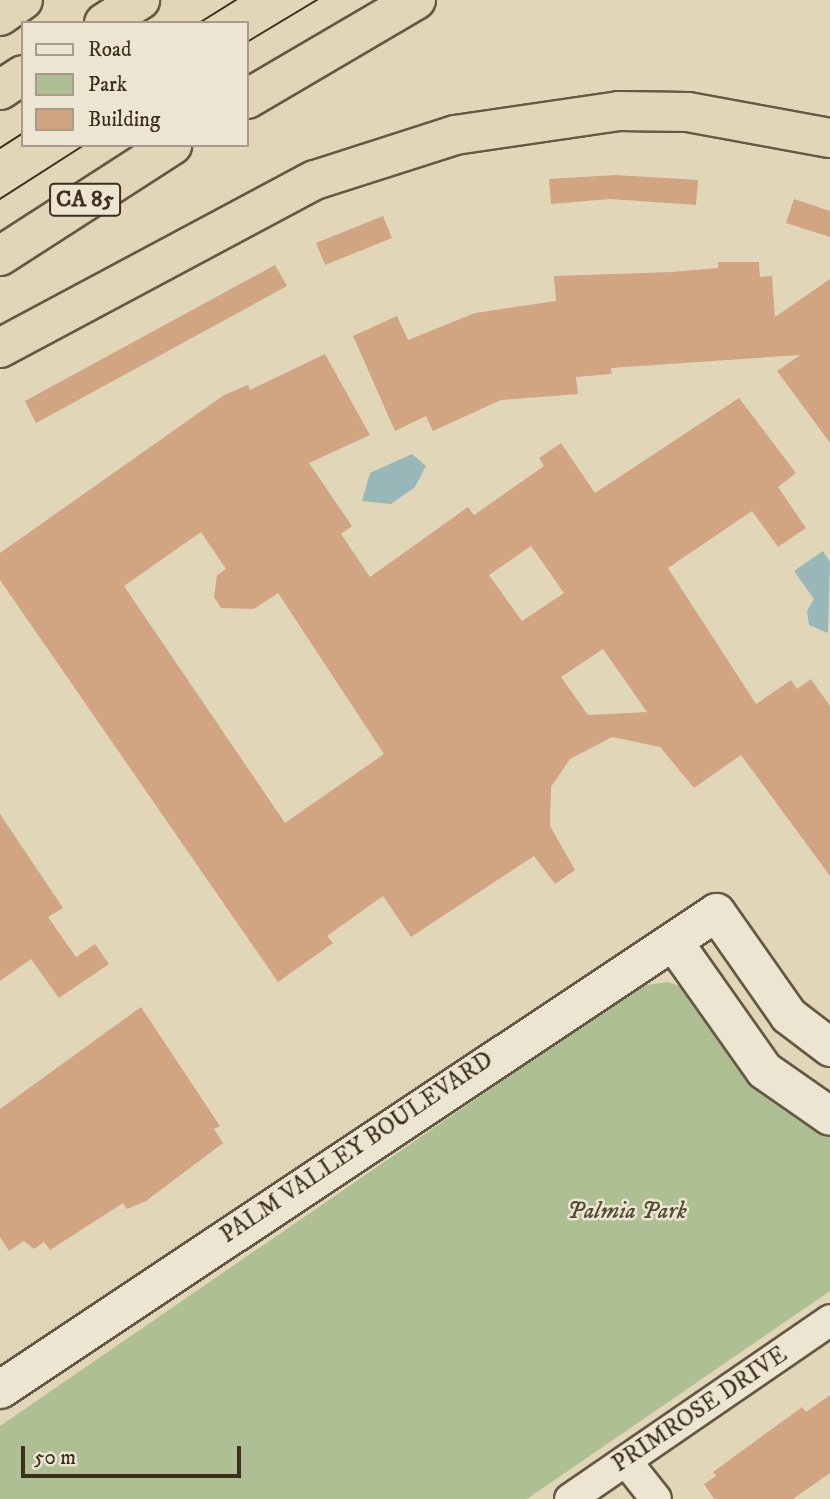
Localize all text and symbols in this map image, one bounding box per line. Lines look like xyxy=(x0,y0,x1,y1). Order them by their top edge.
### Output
legend xyxy=(21,21,248,147)
text: Road xyxy=(88,37,132,63)
text: Park xyxy=(88,72,127,98)
text: Building xyxy=(88,107,160,133)
road number: CA 85 xyxy=(48,181,122,220)
street label: PALM VALLEY BOULEVARD xyxy=(215,1046,499,1250)
park label: Palmia Park xyxy=(567,1198,687,1226)
street label: PRIMROSE DRIVE xyxy=(607,1341,793,1479)
scale bar xyxy=(24,1432,245,1476)
text: 50 m xyxy=(34,1445,76,1471)

